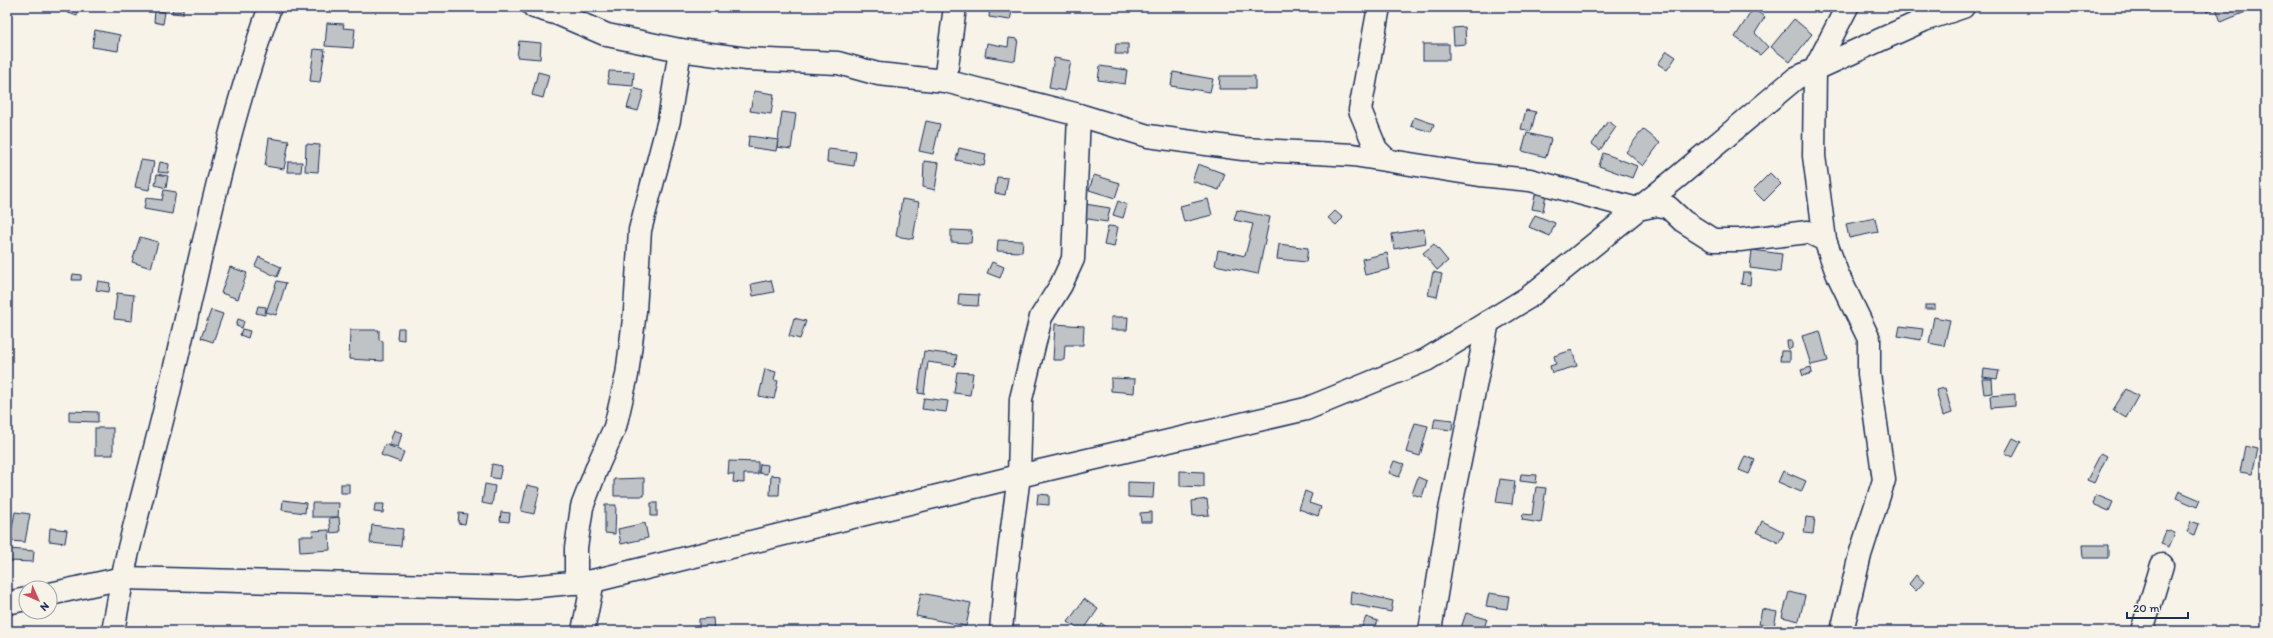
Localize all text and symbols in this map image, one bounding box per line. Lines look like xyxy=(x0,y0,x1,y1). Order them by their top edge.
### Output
north arrow xyxy=(18,580,58,620)
scale bar xyxy=(2127,594,2188,620)
text: N xyxy=(37,599,52,614)
text: 20 m xyxy=(2133,601,2160,615)

